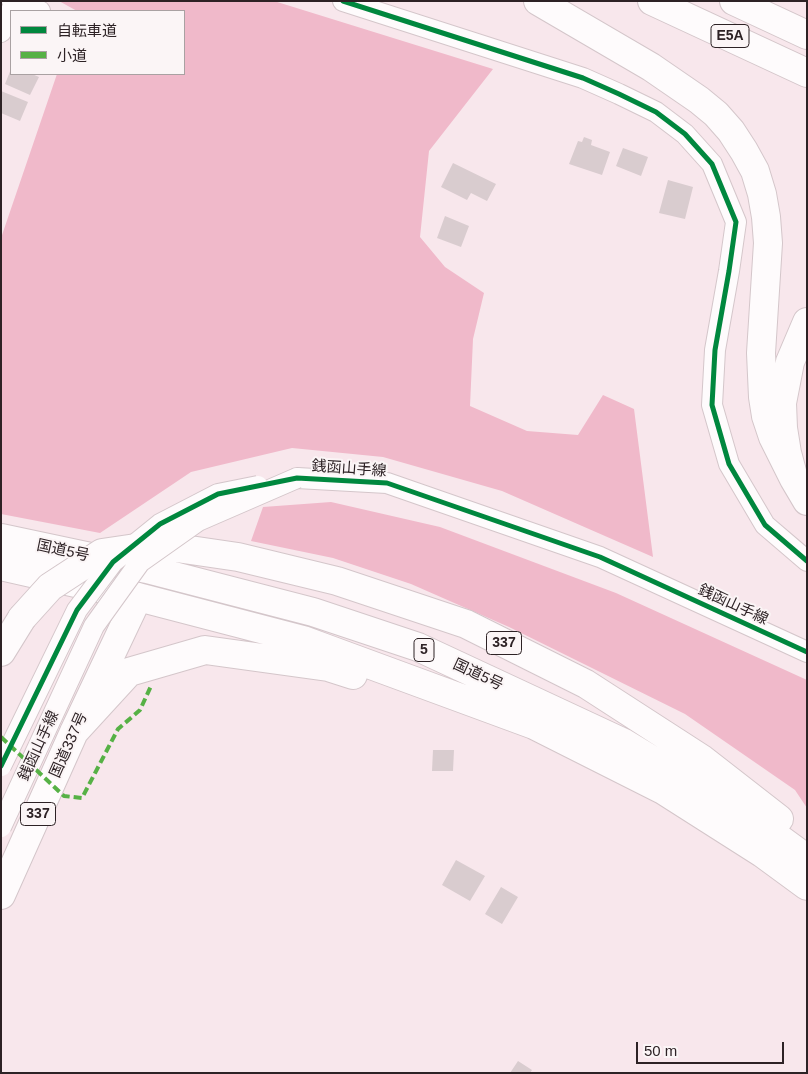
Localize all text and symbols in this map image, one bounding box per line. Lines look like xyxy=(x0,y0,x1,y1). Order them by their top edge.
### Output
legend xyxy=(10,10,185,75)
text: 自転車道 xyxy=(57,22,117,39)
road number: E5A xyxy=(711,24,749,48)
text: 小道 xyxy=(57,47,87,64)
street label: 銭函山手線 xyxy=(311,457,387,481)
street label: 国道5号 xyxy=(35,537,91,565)
street label: 銭函山手線 xyxy=(695,581,771,629)
road number: 337 xyxy=(486,632,522,654)
road number: 5 xyxy=(414,638,434,662)
street label: 国道5号 xyxy=(450,656,506,694)
street label: 銭函山手線 xyxy=(15,708,63,784)
street label: 国道337号 xyxy=(47,709,91,781)
road number: 337 xyxy=(20,802,56,826)
scale bar xyxy=(638,1032,786,1064)
text: 50 m xyxy=(644,1042,677,1059)

